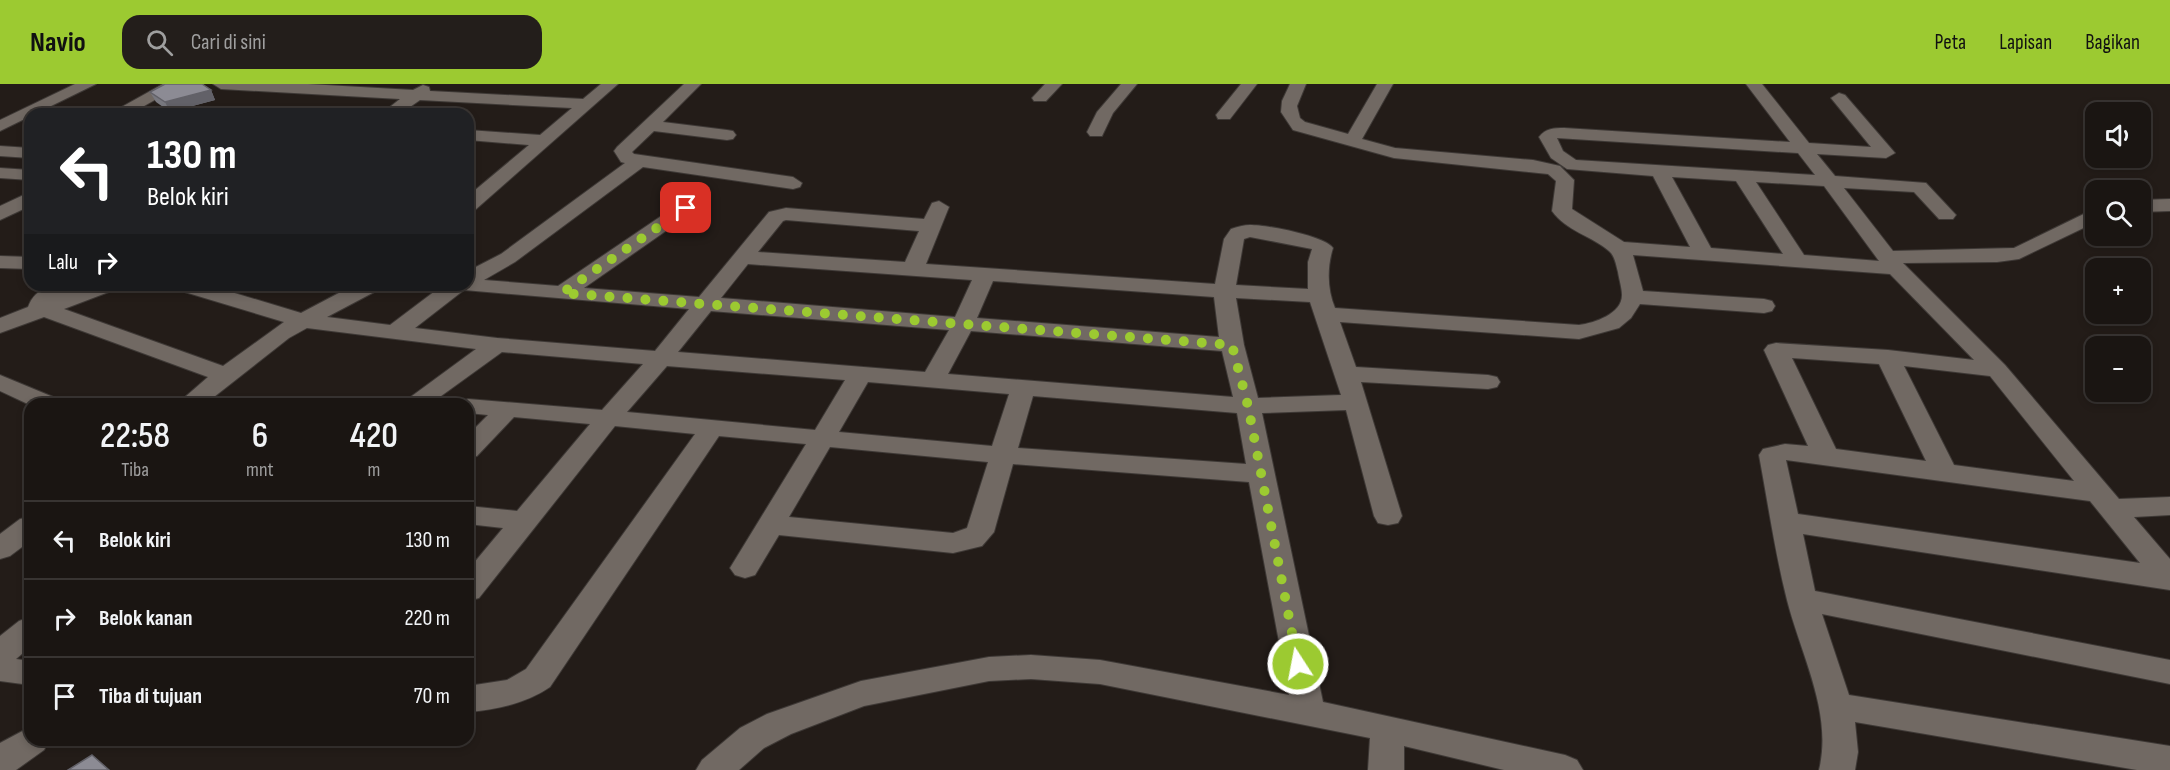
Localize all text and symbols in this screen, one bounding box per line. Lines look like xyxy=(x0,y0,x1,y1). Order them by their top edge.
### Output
search box xyxy=(122,15,542,69)
text: Navio xyxy=(30,26,86,59)
icon: search xyxy=(143,26,176,59)
text: Cari di sini xyxy=(191,29,266,56)
text: Peta xyxy=(1935,30,1966,55)
text: Lapisan xyxy=(1999,30,2052,55)
text: Bagikan xyxy=(2085,30,2140,55)
map controls xyxy=(2085,102,2151,402)
button: sound xyxy=(2085,102,2151,168)
text: 130 m xyxy=(147,130,237,181)
icon: left xyxy=(48,132,126,210)
button: search xyxy=(2085,180,2151,246)
text: Belok kiri xyxy=(147,181,229,213)
pin xyxy=(660,182,711,233)
icon: arrive xyxy=(669,191,702,224)
icon: right xyxy=(90,246,123,279)
text: Lalu xyxy=(48,249,78,276)
button: + xyxy=(2085,258,2151,324)
button: − xyxy=(2085,336,2151,402)
text: 22:58 xyxy=(100,415,170,458)
text: 6 xyxy=(252,415,268,458)
text: 420 xyxy=(350,415,398,458)
text: Tiba xyxy=(121,458,149,482)
text: mnt xyxy=(246,458,274,482)
text: m xyxy=(367,458,380,482)
icon: left xyxy=(48,524,81,557)
text: Belok kiri xyxy=(99,527,171,554)
text: 130 m xyxy=(406,527,450,554)
icon: right xyxy=(48,602,81,635)
text: Belok kanan xyxy=(99,605,192,632)
text: 220 m xyxy=(404,605,450,632)
position arrow xyxy=(1266,632,1330,696)
icon: arrive xyxy=(48,680,81,713)
text: Tiba di tujuan xyxy=(99,683,202,710)
text: 70 m xyxy=(414,683,450,710)

